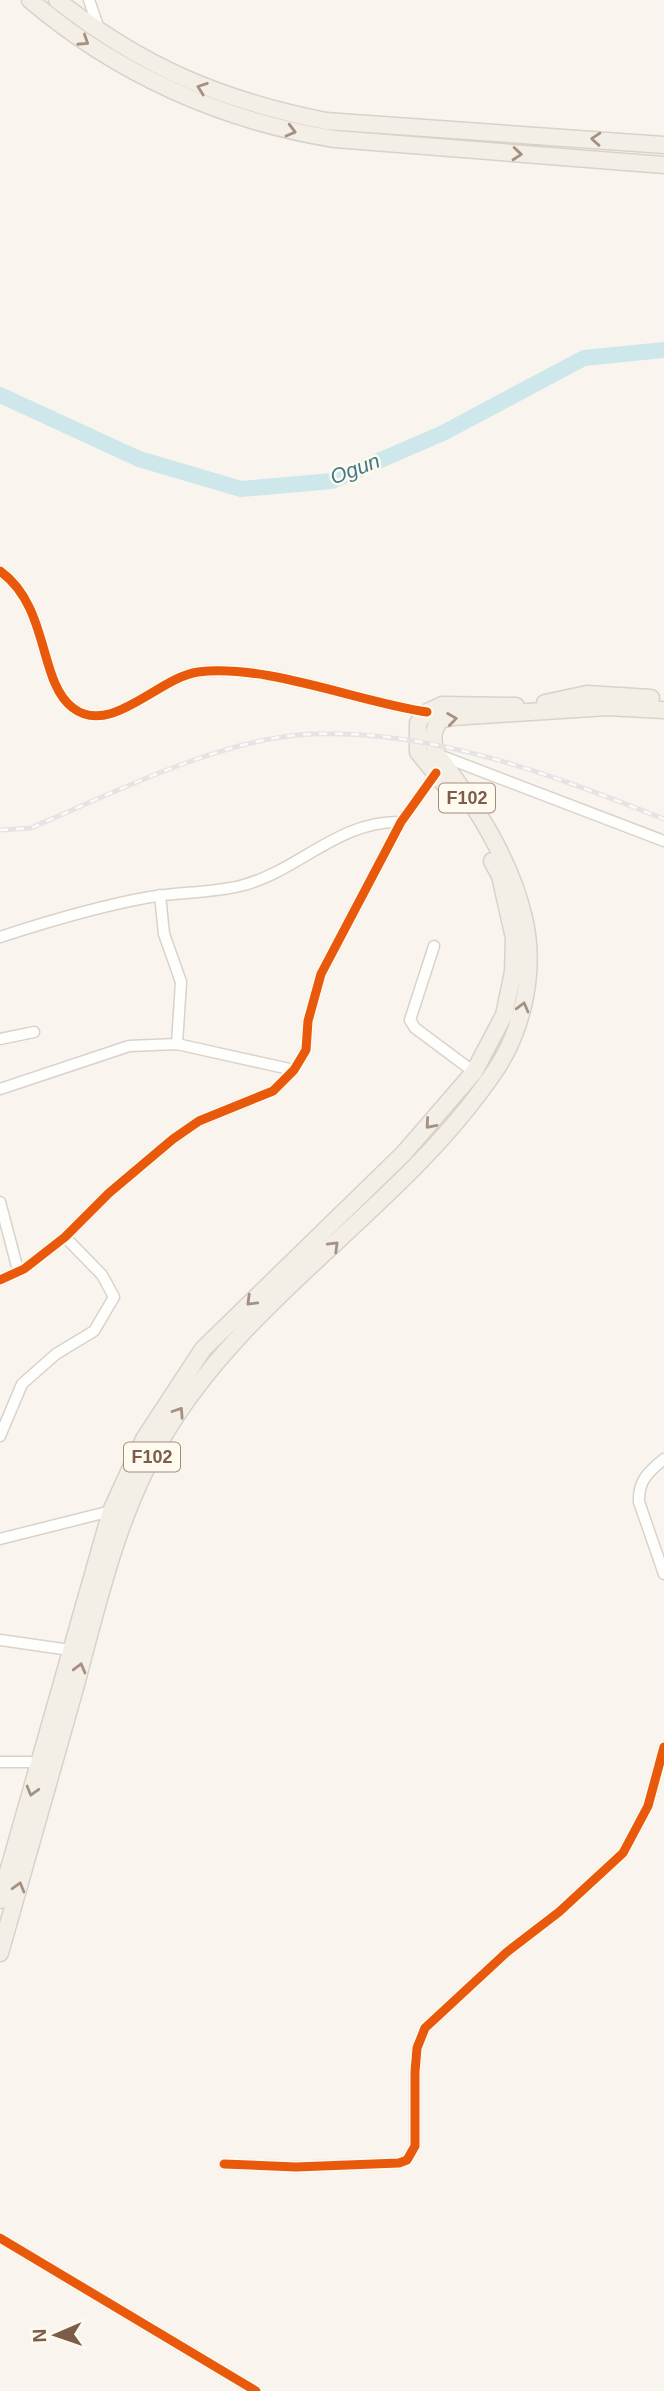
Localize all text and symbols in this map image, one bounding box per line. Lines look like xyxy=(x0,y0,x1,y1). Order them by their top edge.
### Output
one-way arrow xyxy=(76,33,89,45)
one-way arrow xyxy=(197,82,209,96)
one-way arrow xyxy=(285,123,297,137)
one-way arrow xyxy=(590,132,601,147)
one-way arrow xyxy=(512,146,523,161)
water label: Ogun xyxy=(327,449,383,488)
one-way arrow xyxy=(446,712,457,727)
road number: F102 xyxy=(439,784,495,812)
one-way arrow xyxy=(514,1001,529,1013)
one-way arrow xyxy=(425,1116,438,1129)
one-way arrow xyxy=(325,1242,338,1255)
one-way arrow xyxy=(246,1293,259,1306)
one-way arrow xyxy=(170,1407,183,1420)
road number: F102 xyxy=(124,1442,180,1472)
one-way arrow xyxy=(72,1663,87,1675)
one-way arrow xyxy=(25,1785,40,1797)
one-way arrow xyxy=(10,1882,25,1894)
north arrow xyxy=(21,2300,91,2370)
text: N xyxy=(29,2328,50,2343)

